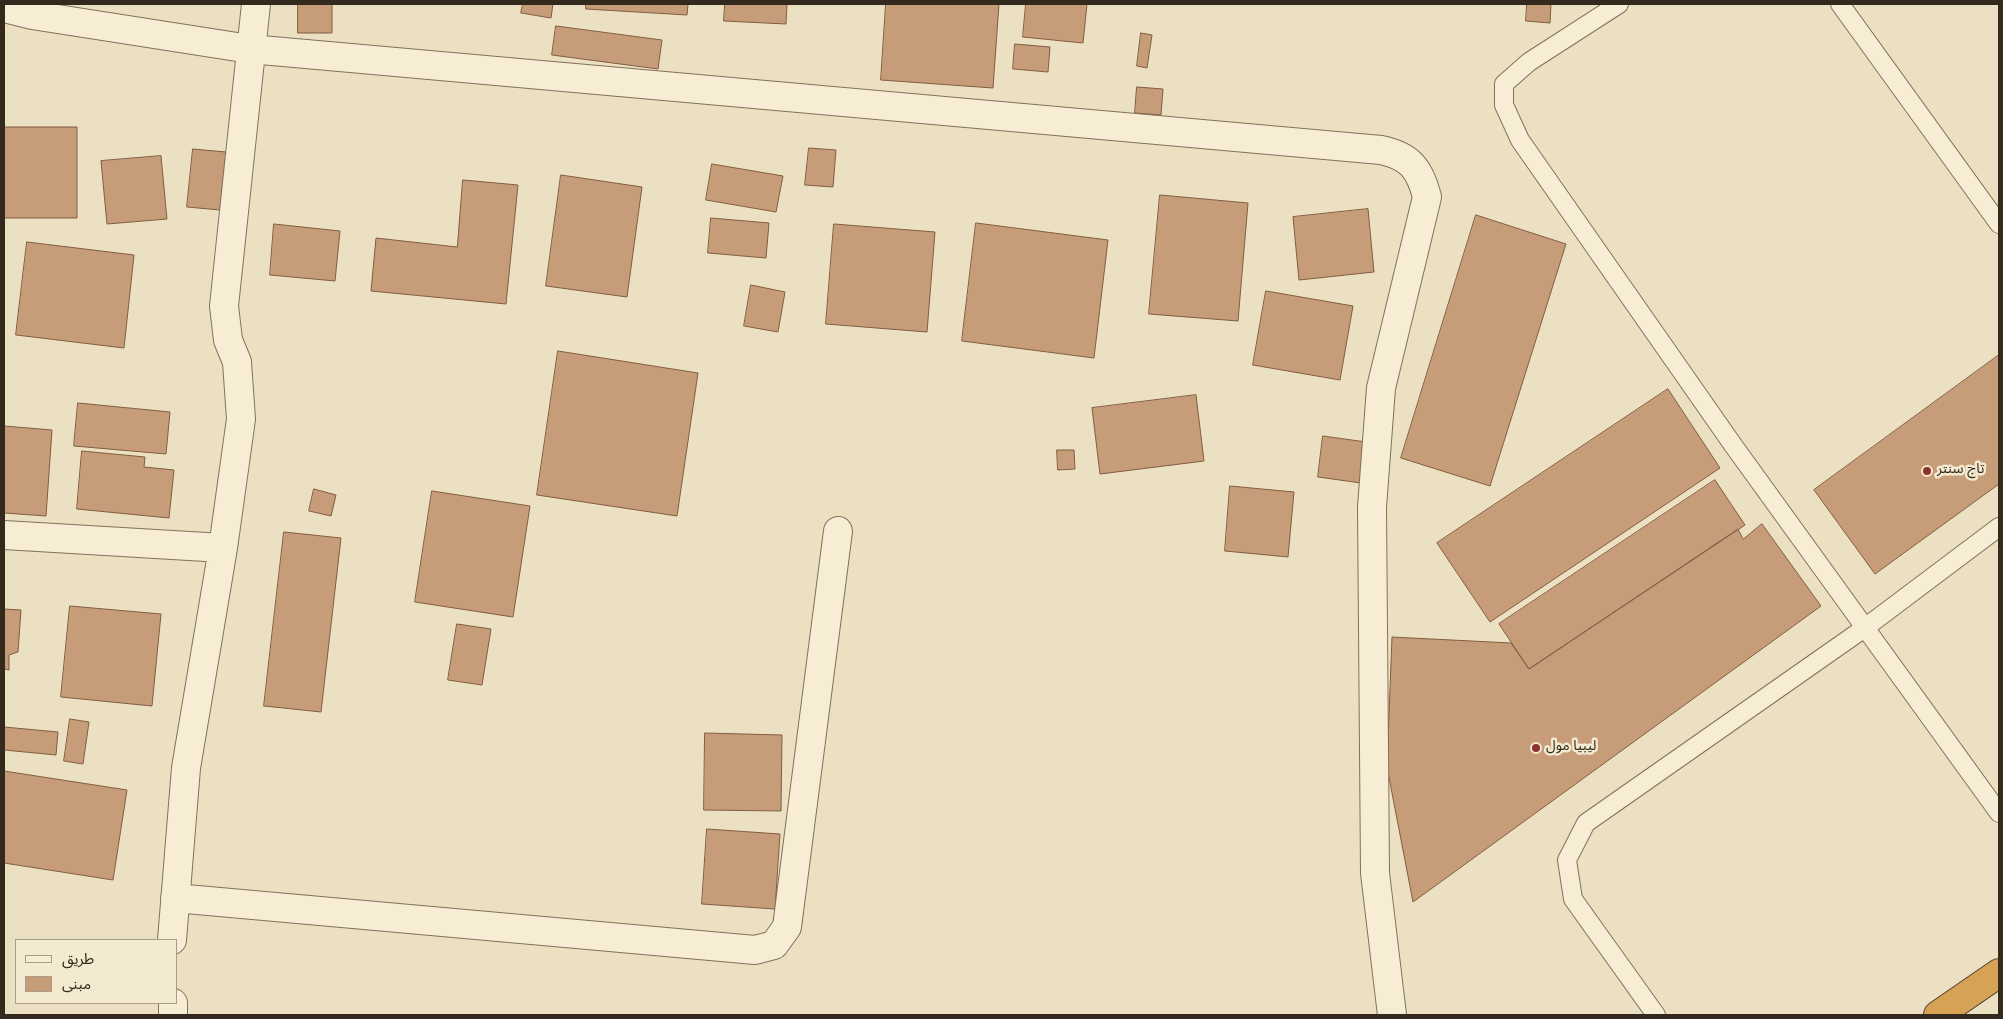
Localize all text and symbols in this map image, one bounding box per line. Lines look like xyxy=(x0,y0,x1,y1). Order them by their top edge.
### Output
place label: تاج سنتر xyxy=(1937,463,1984,479)
marker: تاج سنتر xyxy=(1921,465,1933,477)
place label: ليبيا مول xyxy=(1546,740,1596,756)
marker: ليبيا مول xyxy=(1530,742,1542,754)
legend xyxy=(15,939,178,1004)
text: طريق xyxy=(62,943,94,975)
text: مبنى xyxy=(62,968,91,1000)

